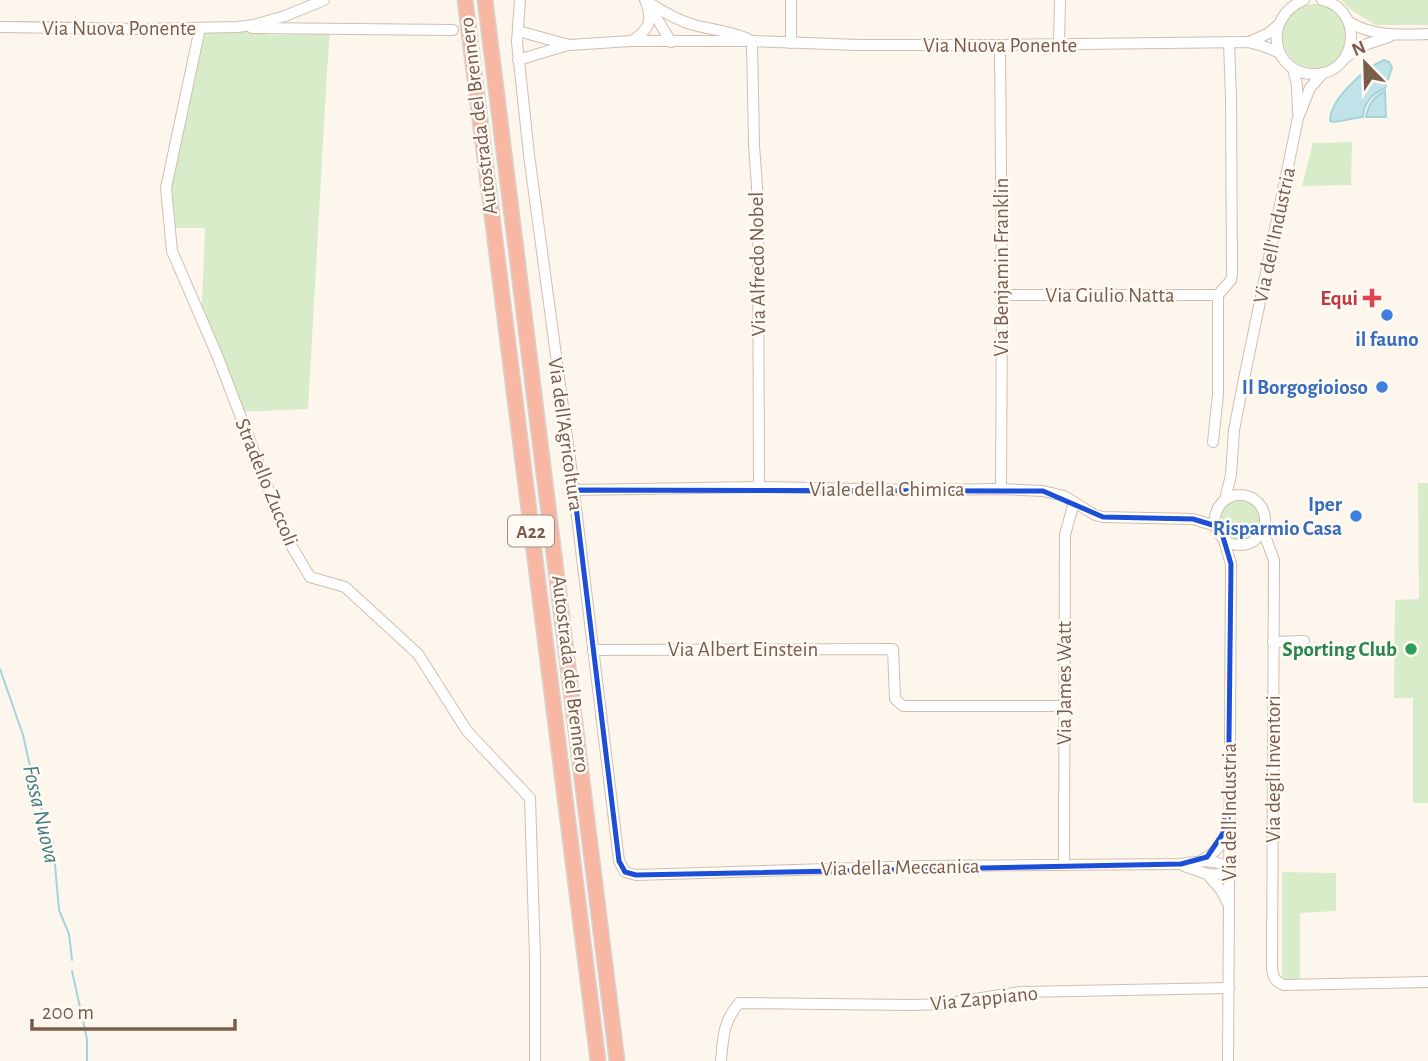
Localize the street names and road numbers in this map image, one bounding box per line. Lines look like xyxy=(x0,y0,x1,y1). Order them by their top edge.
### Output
street label: Autostrada del Brennero xyxy=(456,16,501,216)
street label: Via Nuova Ponente xyxy=(42,18,196,39)
street label: Via Nuova Ponente xyxy=(923,35,1077,56)
street label: Via dell'Industria xyxy=(1250,165,1299,305)
street label: Via Benjamin Franklin xyxy=(991,178,1012,356)
street label: Via Alfredo Nobel xyxy=(746,191,769,337)
street label: Via Giulio Natta xyxy=(1045,285,1175,306)
street label: Via dell'Agricoltura xyxy=(544,356,587,512)
street label: Stradello Zuccoli xyxy=(231,415,302,549)
street label: Viale della Chimica xyxy=(809,479,965,500)
road number: A22 xyxy=(508,516,554,546)
street label: Autostrada del Brennero xyxy=(548,574,593,774)
street label: Via James Watt xyxy=(1054,621,1075,745)
street label: Via Albert Einstein xyxy=(668,639,818,660)
street label: Via degli Inventori xyxy=(1263,695,1284,843)
street label: Via dell'Industria xyxy=(1219,743,1240,881)
street label: Via della Meccanica xyxy=(820,856,980,879)
street label: Via Zappiano xyxy=(929,982,1039,1015)

